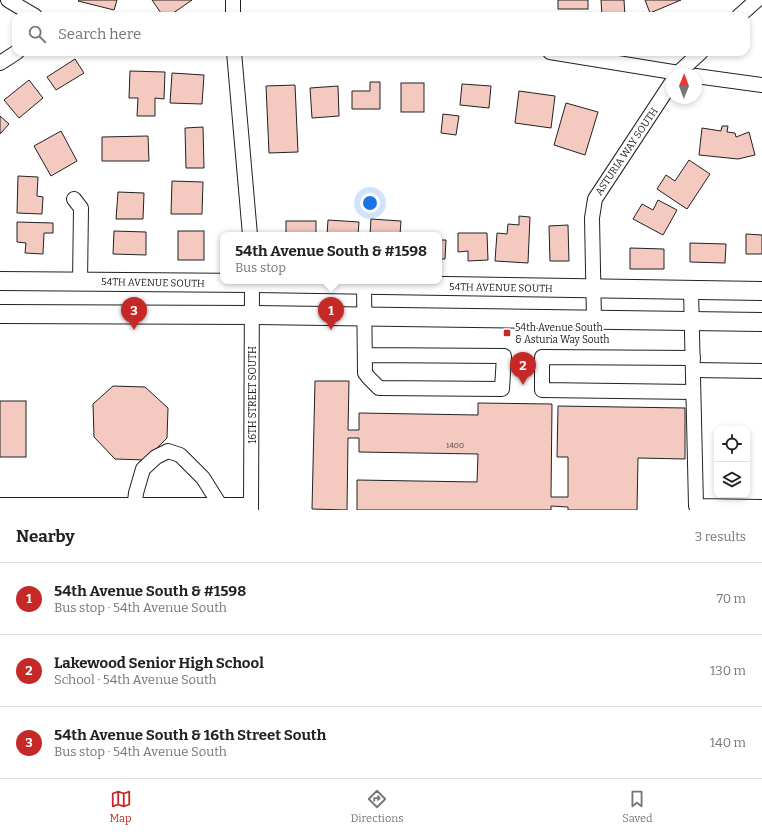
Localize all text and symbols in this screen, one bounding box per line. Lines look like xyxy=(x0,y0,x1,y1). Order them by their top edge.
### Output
search box xyxy=(12,12,750,56)
icon: search xyxy=(26,23,48,45)
text: Search here xyxy=(58,25,141,43)
north arrow xyxy=(666,68,702,104)
street label: ASTURIA WAY SOUTH xyxy=(593,105,661,198)
your location xyxy=(360,193,380,213)
popup xyxy=(220,232,442,284)
text: 54th Avenue South & #1598 xyxy=(235,242,427,260)
text: Bus stop xyxy=(235,260,286,275)
street label: 54TH AVENUE SOUTH xyxy=(101,276,205,290)
street label: 54TH AVENUE SOUTH xyxy=(449,281,553,295)
pin: 3 xyxy=(121,297,147,330)
pin: 1 xyxy=(318,297,344,330)
place label: 54th Avenue South & Asturia Way South xyxy=(515,322,610,346)
marker: 54th Avenue South & Asturia Way South xyxy=(502,328,512,338)
street label: 16TH STREET SOUTH xyxy=(247,346,259,444)
pin: 2 xyxy=(510,352,536,385)
map controls xyxy=(714,426,750,498)
button: locate xyxy=(714,426,750,462)
house number: 1400 xyxy=(446,441,464,450)
button: layers xyxy=(714,462,750,498)
text: Nearby xyxy=(16,526,75,547)
text: 3 results xyxy=(695,529,746,544)
text: 54th Avenue South & #1598 xyxy=(54,582,246,600)
text: 1 xyxy=(26,591,32,606)
text: 70 m xyxy=(716,591,746,606)
text: Bus stop · 54th Avenue South xyxy=(54,600,227,615)
text: Lakewood Senior High School xyxy=(54,654,264,672)
text: 2 xyxy=(25,663,33,678)
text: 130 m xyxy=(710,663,746,678)
text: School · 54th Avenue South xyxy=(54,672,217,687)
text: 54th Avenue South & 16th Street South xyxy=(54,726,326,744)
text: 3 xyxy=(25,735,33,750)
text: 140 m xyxy=(710,735,746,750)
text: Bus stop · 54th Avenue South xyxy=(54,744,227,759)
tab: Map xyxy=(109,788,132,825)
tab: Directions xyxy=(351,788,403,825)
tab: Saved xyxy=(622,788,653,825)

